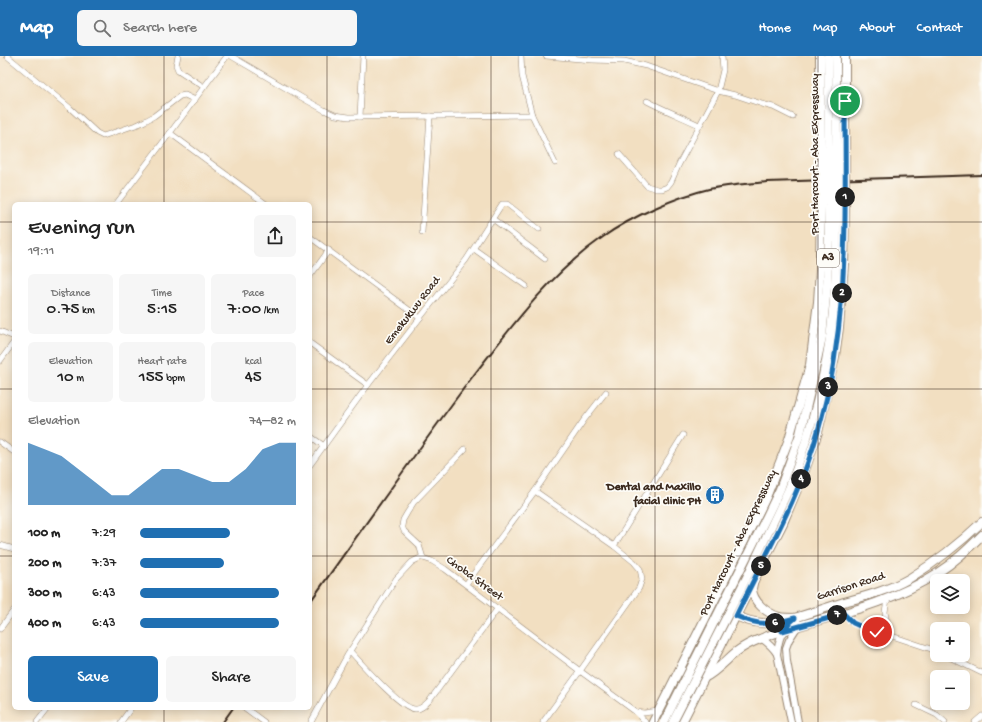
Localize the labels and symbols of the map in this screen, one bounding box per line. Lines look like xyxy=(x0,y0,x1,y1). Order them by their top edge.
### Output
street label: Port Harcourt - Aba Expressway xyxy=(809,73,823,235)
pin xyxy=(828,84,862,118)
pin: 1 xyxy=(835,187,855,207)
road number: A3 xyxy=(817,249,839,267)
street label: Emekukwu Road xyxy=(382,273,445,348)
pin: 2 xyxy=(832,283,852,303)
pin: 3 xyxy=(818,377,838,397)
street label: Port Harcourt - Aba Expressway xyxy=(697,468,781,619)
pin: 4 xyxy=(791,469,811,489)
place label: Dental and Maxillo facial clinic PH xyxy=(606,481,702,509)
building icon: Dental and Maxillo facial clinic PH xyxy=(704,484,726,506)
street label: Choba Street xyxy=(443,554,506,605)
pin: 5 xyxy=(751,556,771,576)
street label: Garrison Road xyxy=(815,569,888,605)
pin: 7 xyxy=(827,605,847,625)
pin: 6 xyxy=(765,613,785,633)
pin xyxy=(860,615,894,649)

